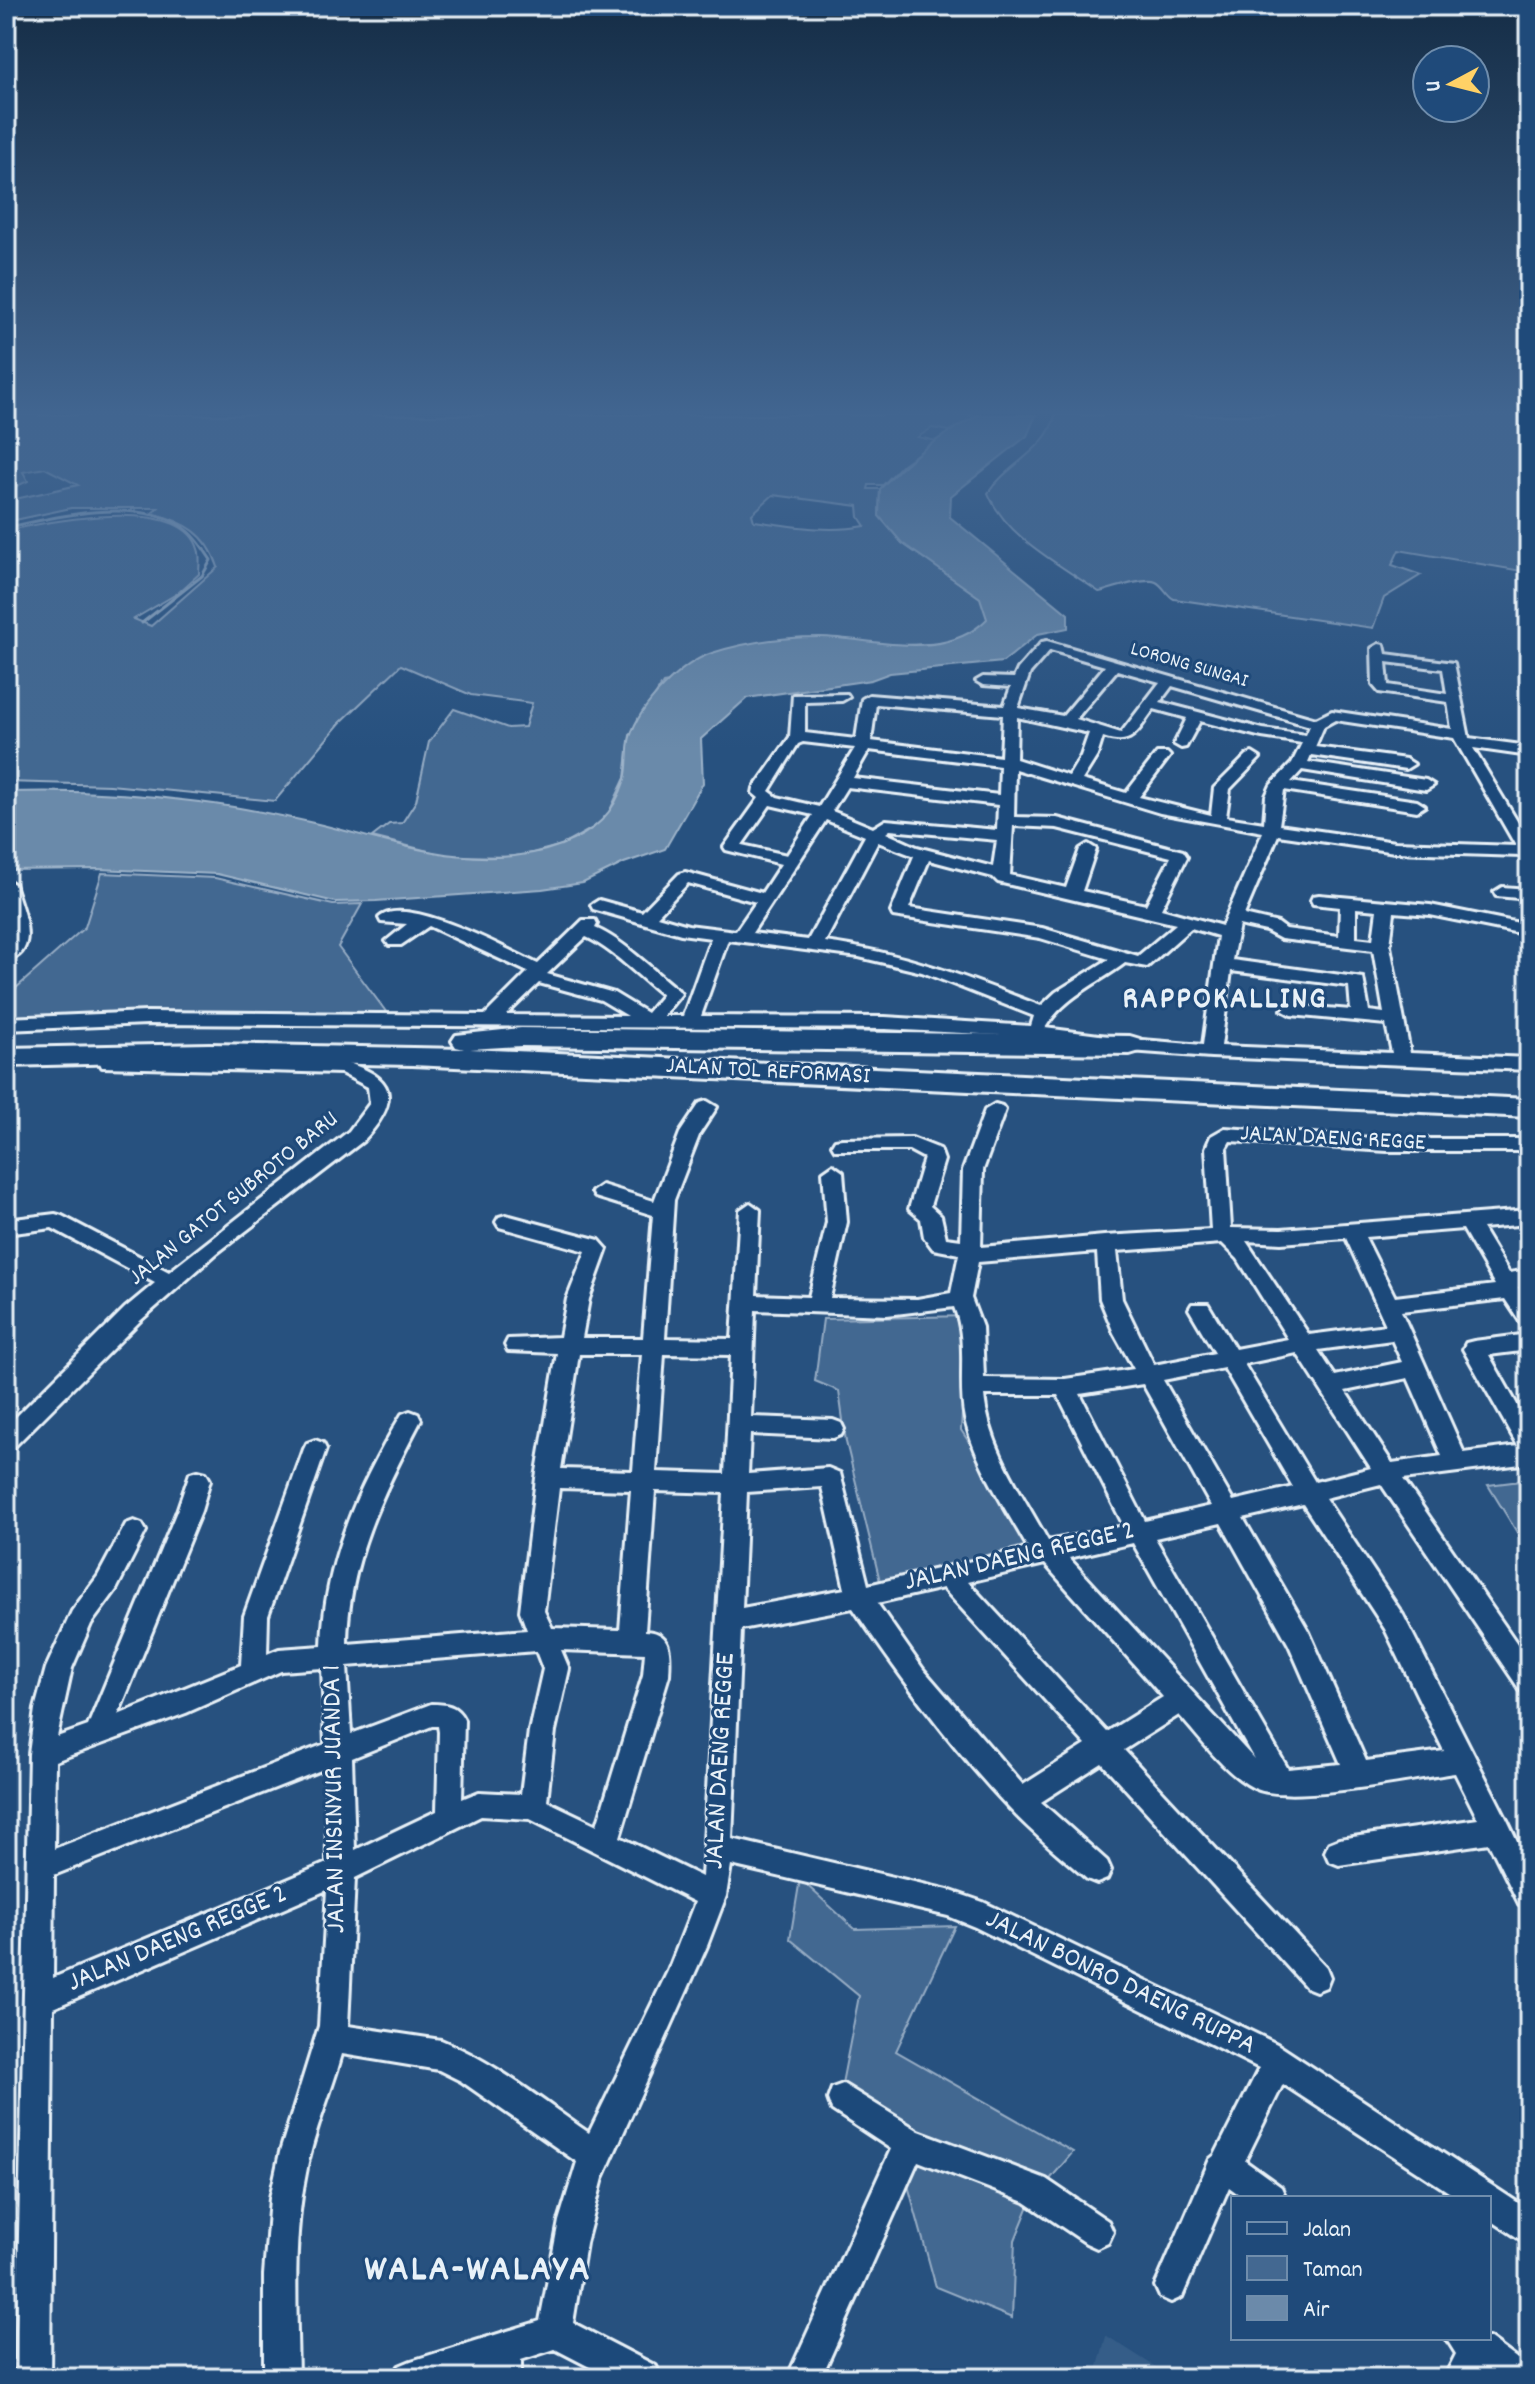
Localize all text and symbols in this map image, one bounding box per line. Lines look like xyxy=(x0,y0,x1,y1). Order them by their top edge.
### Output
north arrow xyxy=(1411,44,1491,124)
text: U xyxy=(1419,79,1451,93)
street label: LORONG SUNGAI xyxy=(1127,636,1251,696)
district label: RAPPOKALLING xyxy=(1123,978,1327,1024)
street label: JALAN TOL REFORMASI xyxy=(665,1050,872,1094)
street label: JALAN GATOT SUBROTO BARU xyxy=(122,1104,346,1294)
street label: JALAN DAENG REGGE xyxy=(1239,1117,1427,1161)
street label: JALAN DAENG REGGE 2 xyxy=(901,1512,1139,1604)
street label: JALAN DAENG REGGE xyxy=(696,1651,748,1870)
street label: JALAN INSINYUR JUANDA 1 xyxy=(314,1664,358,1934)
street label: JALAN DAENG REGGE 2 xyxy=(62,1876,294,2004)
street label: JALAN BONRO DAENG RUPPA xyxy=(978,1901,1262,2067)
legend xyxy=(1231,2196,1491,2340)
text: Jalan xyxy=(1303,2214,1351,2248)
district label: WALA-WALAYA xyxy=(364,2244,592,2299)
text: Taman xyxy=(1303,2254,1363,2288)
text: Air xyxy=(1303,2294,1329,2328)

